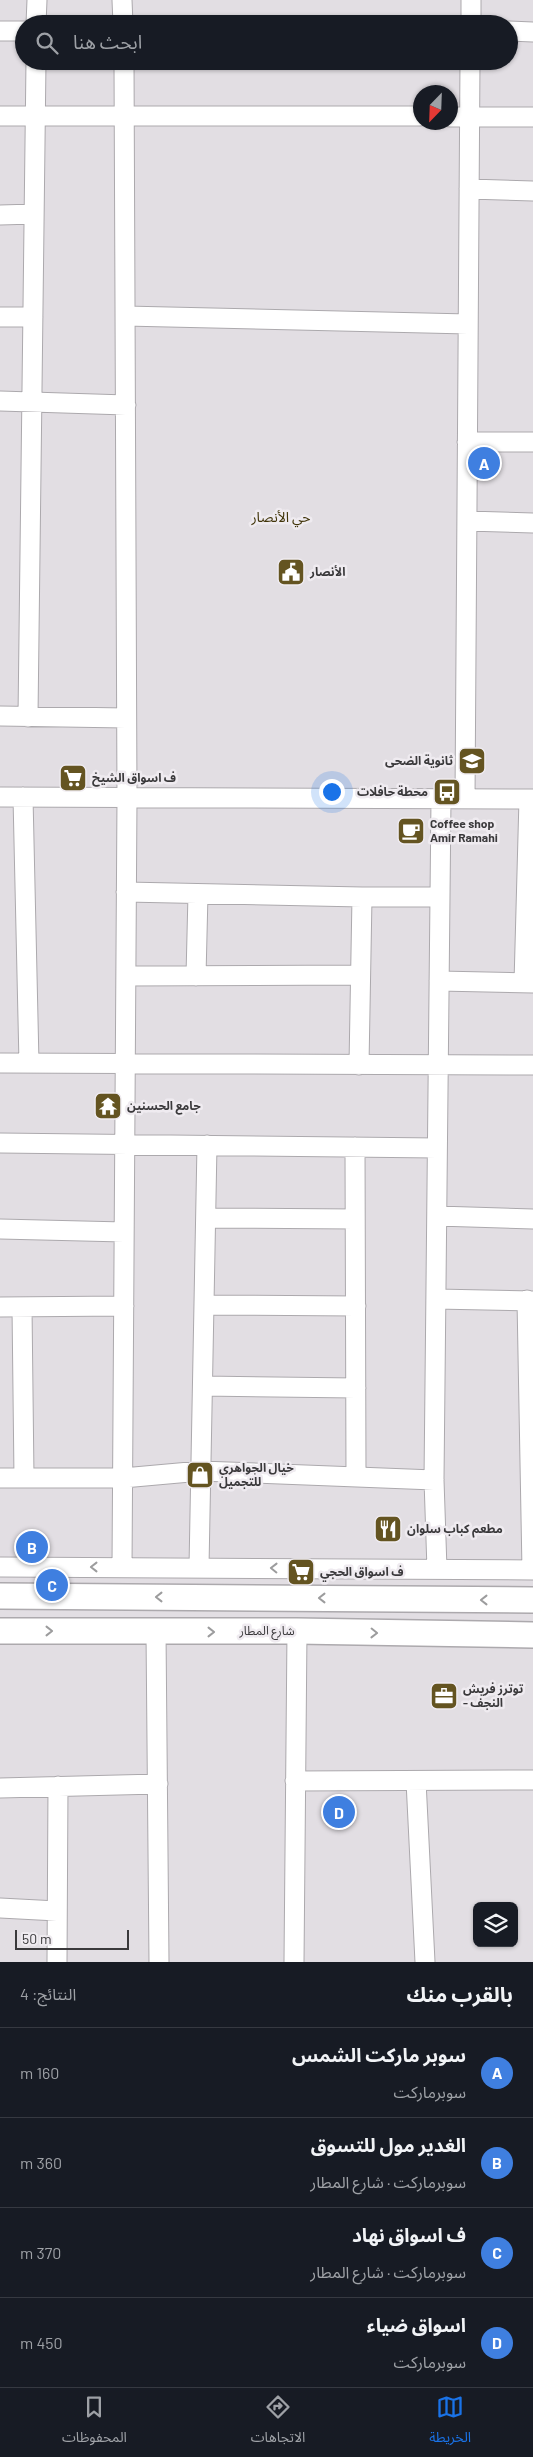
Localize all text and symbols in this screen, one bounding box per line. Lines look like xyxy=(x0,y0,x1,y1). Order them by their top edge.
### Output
search box xyxy=(15,15,518,70)
icon: search xyxy=(33,29,61,57)
text: ابحث هنا xyxy=(73,30,142,53)
north arrow xyxy=(413,85,458,130)
pin: A xyxy=(468,444,500,482)
district label: حي الأنصار xyxy=(250,508,311,528)
public building icon: الأنصار xyxy=(276,557,306,587)
place label: الأنصار xyxy=(309,564,345,579)
school or university icon: ثانوية الضحى xyxy=(457,746,487,776)
place label: ثانوية الضحى xyxy=(385,753,453,768)
supermarket icon: ف اسواق الشيخ xyxy=(58,763,88,793)
place label: ف اسواق الشيخ xyxy=(92,770,176,787)
bus stop icon: محطة حافلات xyxy=(432,777,462,807)
your location xyxy=(319,779,345,805)
place label: محطة حافلات xyxy=(357,784,428,798)
cafe icon: Coffee shop Amir Ramahi xyxy=(396,816,426,846)
place label: Coffee shop Amir Ramahi xyxy=(430,816,498,844)
temple icon: جامع الحسنين xyxy=(93,1091,123,1121)
place label: جامع الحسنين xyxy=(127,1098,201,1115)
shop icon: خيال الجواهري للتجميل xyxy=(185,1460,215,1490)
place label: خيال الجواهري للتجميل xyxy=(219,1460,294,1489)
restaurant icon: مطعم كباب سلوان xyxy=(373,1514,403,1544)
place label: مطعم كباب سلوان xyxy=(407,1521,503,1538)
pin: B xyxy=(16,1528,48,1566)
supermarket icon: ف اسواق الحجي xyxy=(286,1557,316,1587)
one-way arrow xyxy=(90,1562,98,1572)
one-way arrow xyxy=(270,1563,278,1573)
place label: ف اسواق الحجي xyxy=(320,1564,403,1582)
pin: C xyxy=(36,1566,68,1604)
one-way arrow xyxy=(155,1592,163,1602)
one-way arrow xyxy=(318,1593,326,1603)
one-way arrow xyxy=(480,1595,488,1605)
street label: شارع المطار xyxy=(238,1623,295,1640)
one-way arrow xyxy=(45,1626,53,1636)
one-way arrow xyxy=(207,1626,215,1637)
one-way arrow xyxy=(370,1627,378,1638)
office icon: توترز فريش - النجف xyxy=(429,1681,459,1711)
place label: توترز فريش - النجف xyxy=(463,1681,524,1710)
pin: D xyxy=(323,1793,355,1831)
map controls xyxy=(473,1902,518,1947)
button: layers xyxy=(473,1902,518,1947)
scale bar xyxy=(15,1927,129,1950)
text: 50 m xyxy=(22,1930,51,1947)
text: بالقرب منك xyxy=(406,1981,513,2006)
text: النتائج: 4 xyxy=(20,1984,76,2003)
text: سوبر ماركت الشمس xyxy=(292,2043,466,2066)
text: 160 m xyxy=(20,2063,59,2082)
text: A xyxy=(492,2063,502,2082)
text: سوبرماركت xyxy=(394,2082,466,2101)
text: الغدير مول للتسوق xyxy=(311,2133,466,2156)
text: 360 m xyxy=(20,2153,62,2172)
text: B xyxy=(492,2153,502,2172)
text: سوبرماركت · شارع المطار xyxy=(310,2172,466,2191)
text: ف اسواق نهاد xyxy=(352,2223,466,2246)
text: 370 m xyxy=(20,2243,61,2262)
text: C xyxy=(492,2243,502,2262)
text: سوبرماركت · شارع المطار xyxy=(310,2262,466,2281)
text: اسواق ضياء xyxy=(367,2313,466,2336)
text: 450 m xyxy=(20,2333,63,2352)
text: D xyxy=(492,2333,502,2352)
text: سوبرماركت xyxy=(394,2352,466,2371)
tab: المحفوظات xyxy=(62,2393,127,2452)
tab: الاتجاهات xyxy=(251,2393,305,2452)
tab: الخريطة xyxy=(429,2393,471,2452)

